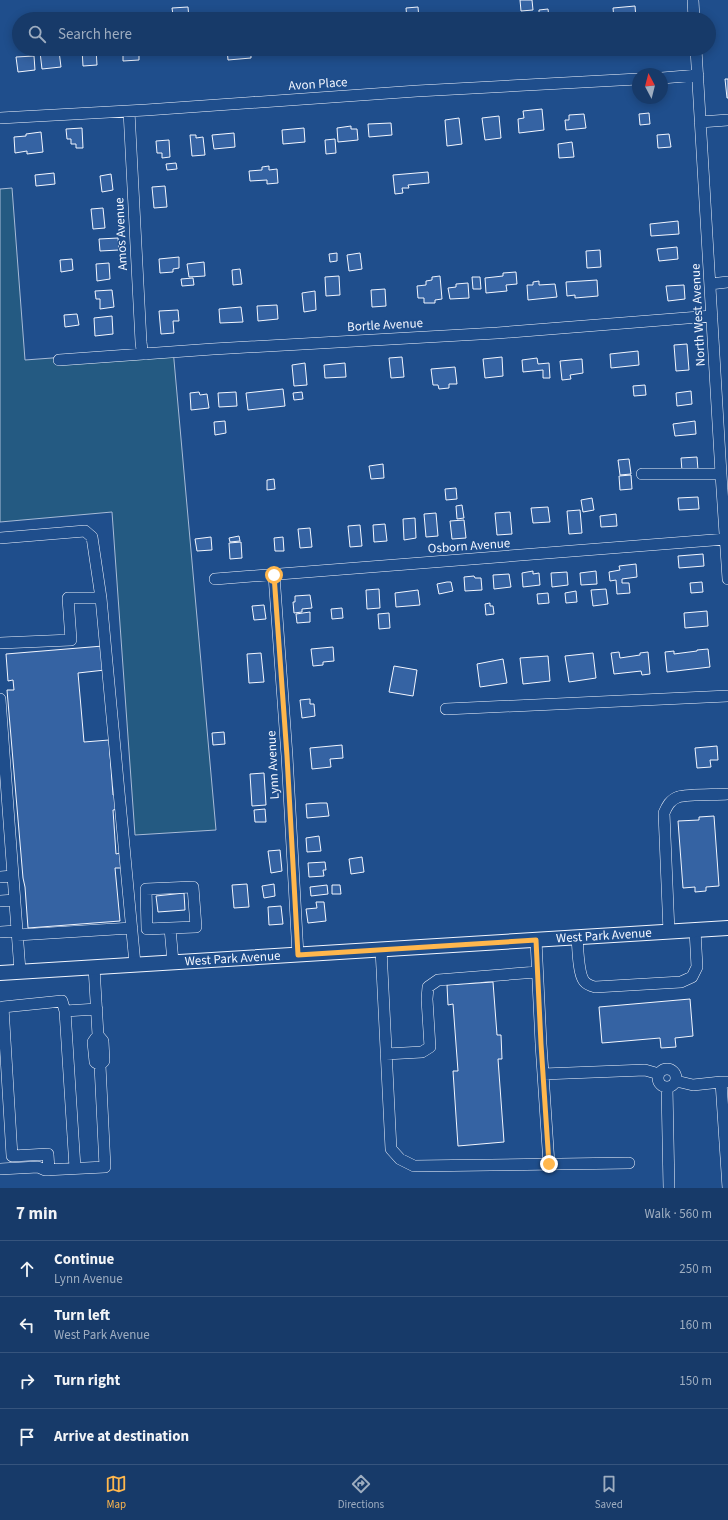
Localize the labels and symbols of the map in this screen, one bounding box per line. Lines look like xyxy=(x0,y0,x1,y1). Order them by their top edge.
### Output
north arrow xyxy=(632,68,668,104)
street label: Avon Place xyxy=(288,73,348,95)
street label: Amos Avenue xyxy=(110,197,132,271)
street label: North West Avenue xyxy=(686,263,710,367)
street label: Bortle Avenue xyxy=(347,314,423,336)
street label: Osborn Avenue xyxy=(427,534,511,558)
route start xyxy=(265,566,283,584)
street label: Lynn Avenue xyxy=(262,730,284,800)
street label: West Park Avenue xyxy=(555,924,652,948)
street label: West Park Avenue xyxy=(184,947,281,971)
route end xyxy=(540,1155,558,1173)

